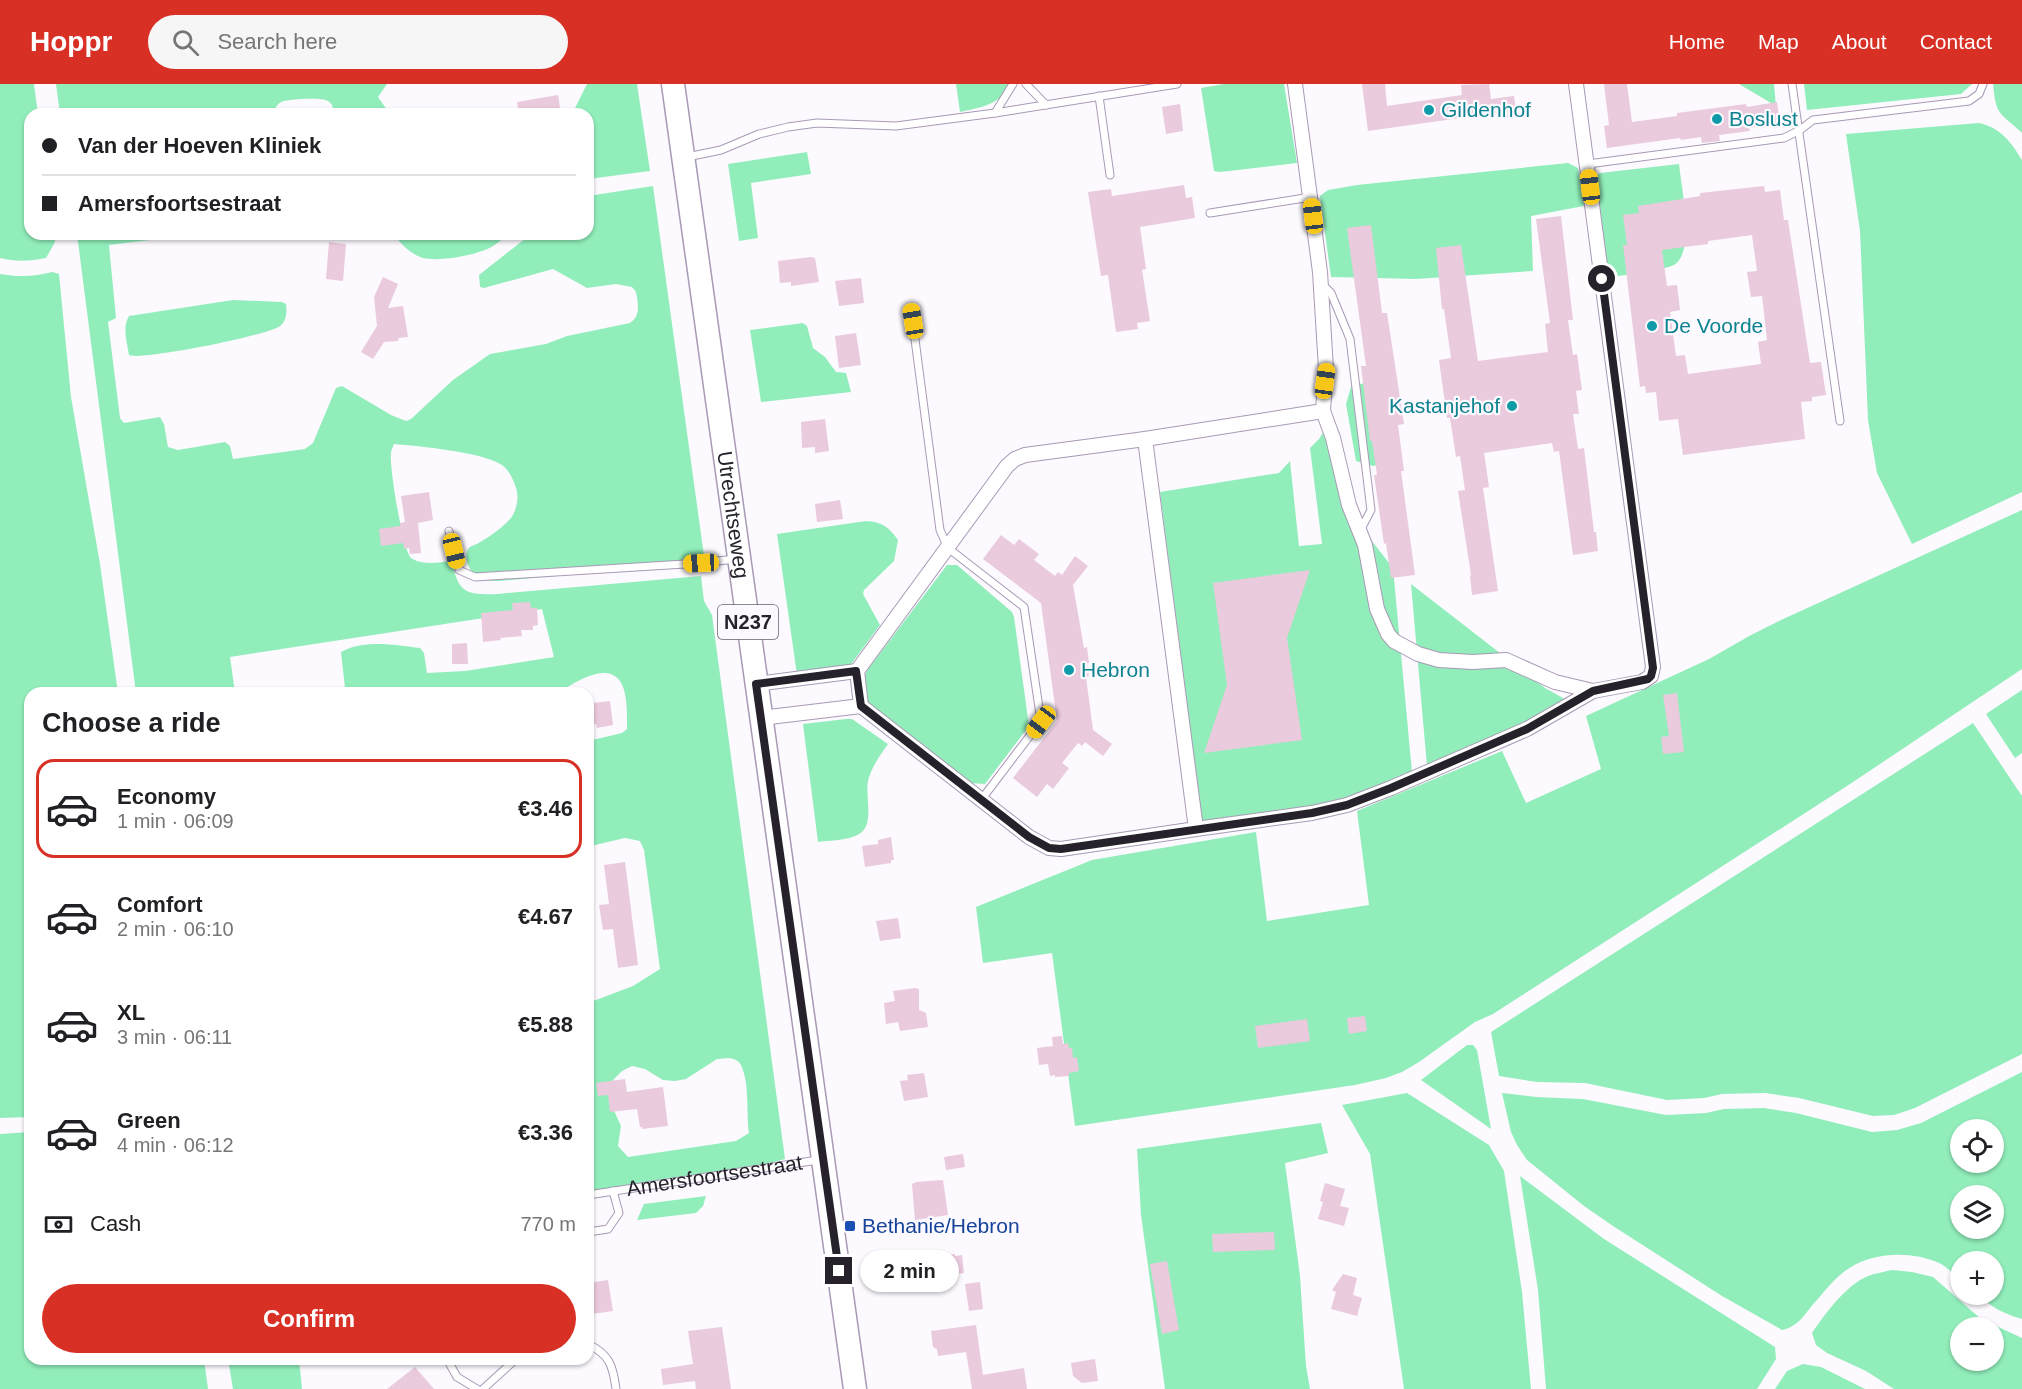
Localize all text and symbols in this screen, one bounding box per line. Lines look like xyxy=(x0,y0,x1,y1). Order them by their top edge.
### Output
search box xyxy=(148,15,568,69)
text: Hoppr xyxy=(30,26,112,57)
icon: search xyxy=(169,26,202,59)
text: Search here xyxy=(217,29,337,54)
text: Home xyxy=(1669,30,1725,53)
text: Map xyxy=(1758,30,1799,53)
text: About xyxy=(1832,30,1887,53)
text: Contact xyxy=(1920,30,1992,53)
place label: Gildenhof xyxy=(1441,98,1531,121)
marker: Gildenhof xyxy=(1422,103,1436,117)
place label: Boslust xyxy=(1729,107,1798,130)
marker: Boslust xyxy=(1710,112,1724,126)
text: Van der Hoeven Kliniek xyxy=(78,133,321,158)
car xyxy=(1579,168,1601,206)
text: Amersfoortsestraat xyxy=(78,191,281,216)
car xyxy=(1302,197,1324,235)
route start xyxy=(1588,265,1615,292)
car xyxy=(901,302,925,340)
place label: De Voorde xyxy=(1664,314,1763,337)
marker: De Voorde xyxy=(1645,319,1659,333)
car xyxy=(1314,362,1336,400)
place label: Kastanjehof xyxy=(1389,394,1500,417)
marker: Kastanjehof xyxy=(1505,399,1519,413)
street label: Utrechtseweg xyxy=(713,450,754,580)
car xyxy=(441,531,467,571)
car xyxy=(683,553,719,573)
road number: N237 xyxy=(718,605,778,639)
place label: Hebron xyxy=(1081,658,1150,681)
marker: Hebron xyxy=(1062,663,1076,677)
car xyxy=(1023,702,1059,742)
text: Choose a ride xyxy=(42,708,221,738)
icon: car xyxy=(45,782,99,836)
text: Economy xyxy=(117,784,216,809)
text: €3.46 xyxy=(518,796,573,821)
text: 1 min · 06:09 xyxy=(117,810,234,832)
icon: car xyxy=(45,890,99,944)
text: Comfort xyxy=(117,892,203,917)
text: €4.67 xyxy=(518,904,573,929)
text: 2 min · 06:10 xyxy=(117,918,234,940)
icon: car xyxy=(45,998,99,1052)
text: XL xyxy=(117,1000,145,1025)
text: €5.88 xyxy=(518,1012,573,1037)
text: 3 min · 06:11 xyxy=(117,1026,232,1048)
icon: car xyxy=(45,1106,99,1160)
text: Green xyxy=(117,1108,181,1133)
map controls xyxy=(1950,1119,2004,1371)
button: locate xyxy=(1950,1119,2004,1173)
text: €3.36 xyxy=(518,1120,573,1145)
text: 4 min · 06:12 xyxy=(117,1134,234,1156)
street label: Amersfoortsestraat xyxy=(625,1151,804,1200)
button: layers xyxy=(1950,1185,2004,1239)
icon: cash xyxy=(42,1208,75,1241)
text: Cash xyxy=(90,1211,141,1236)
text: 770 m xyxy=(520,1213,576,1235)
place label: Bethanie/Hebron xyxy=(862,1214,1020,1237)
marker: Bethanie/Hebron xyxy=(843,1219,857,1233)
callout: 2 min xyxy=(860,1250,959,1292)
button: + xyxy=(1950,1251,2004,1305)
route end xyxy=(825,1257,852,1284)
text: 2 min xyxy=(883,1260,936,1282)
button: Confirm xyxy=(42,1284,576,1353)
button: − xyxy=(1950,1317,2004,1371)

